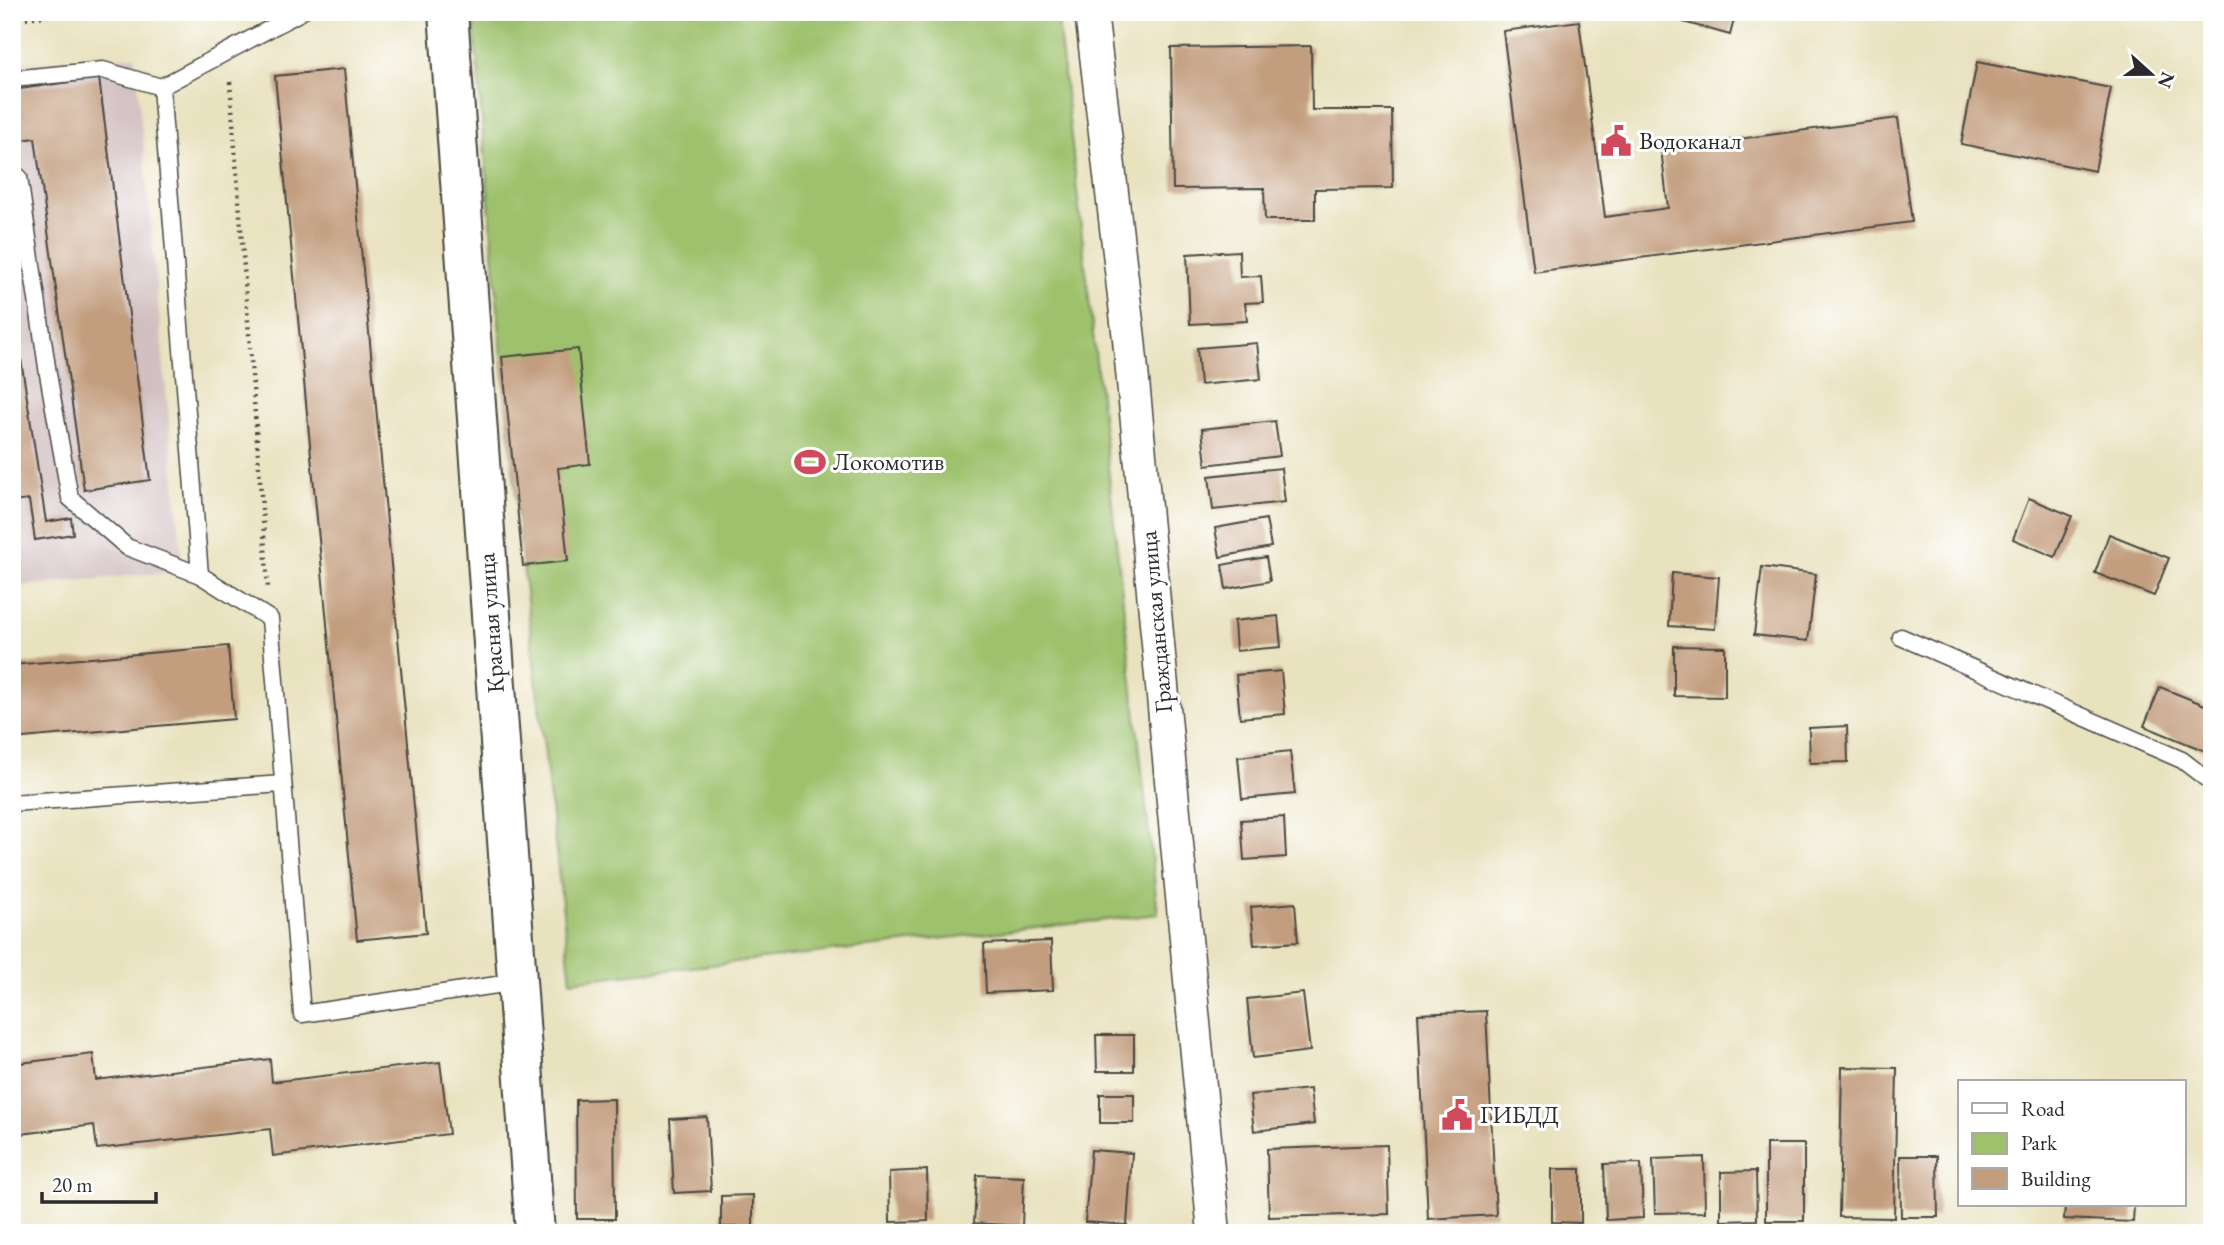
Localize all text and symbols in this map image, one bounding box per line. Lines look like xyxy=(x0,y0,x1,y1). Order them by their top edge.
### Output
north arrow xyxy=(2116,38,2186,108)
text: N xyxy=(2152,68,2181,92)
public building icon: Водоканал xyxy=(1599,124,1633,158)
place label: Водоканал xyxy=(1639,125,1741,156)
sports icon: Локомотив xyxy=(793,445,827,479)
place label: Локомотив xyxy=(833,446,944,477)
street label: Гражданская улица xyxy=(1132,529,1179,714)
street label: Красная улица xyxy=(470,551,511,694)
legend xyxy=(1958,1080,2186,1206)
text: Road xyxy=(2021,1095,2065,1122)
public building icon: ГИБДД xyxy=(1440,1098,1474,1132)
place label: ГИБДД xyxy=(1480,1099,1559,1130)
text: Park xyxy=(2021,1129,2058,1156)
scale bar xyxy=(42,1161,156,1205)
text: Building xyxy=(2021,1165,2091,1192)
text: 20 m xyxy=(52,1171,93,1198)

